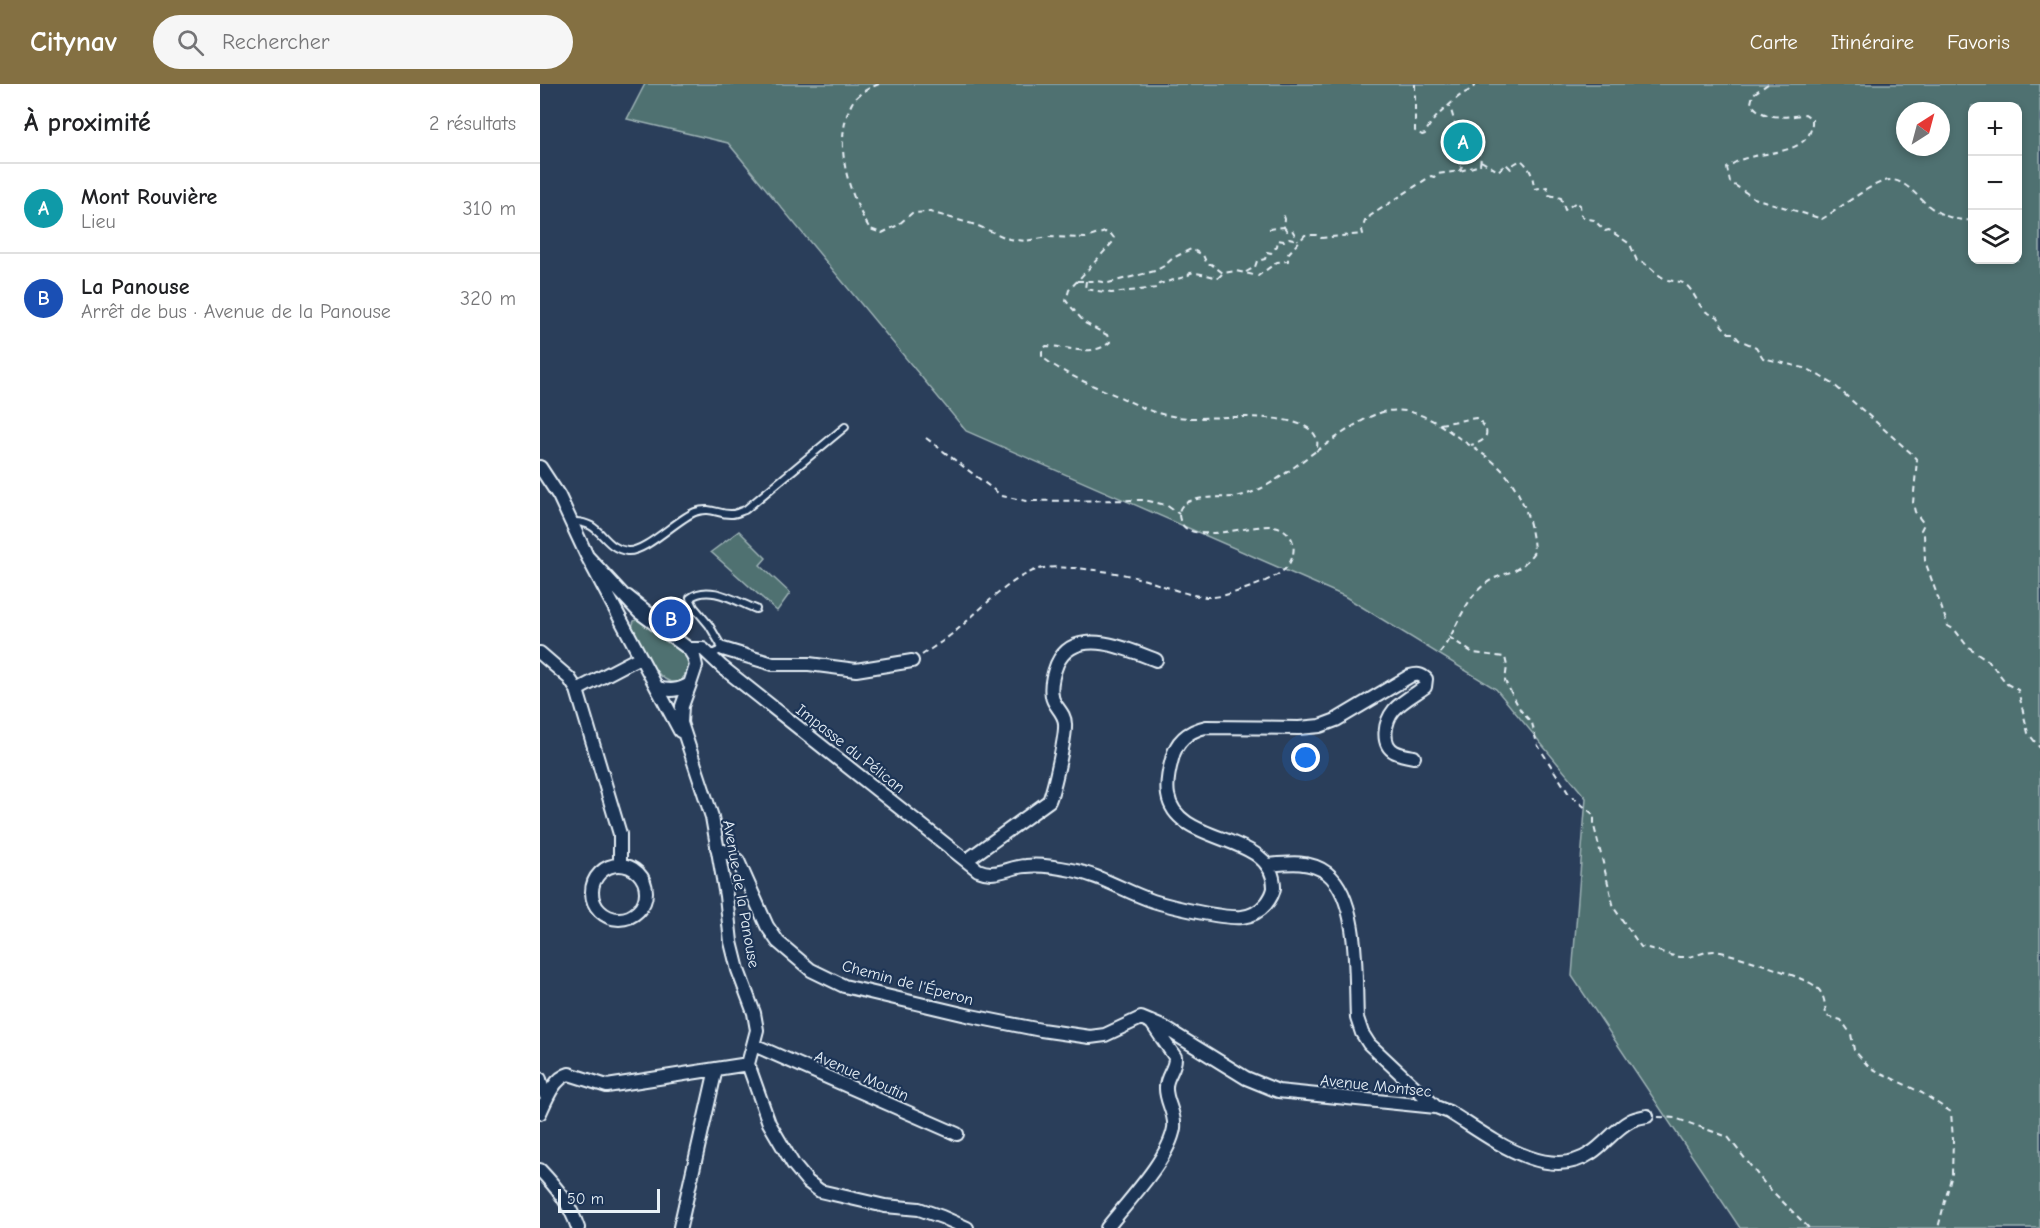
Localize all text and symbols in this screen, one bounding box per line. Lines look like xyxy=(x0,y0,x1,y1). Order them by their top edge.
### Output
search box xyxy=(153,15,573,69)
text: Citynav xyxy=(30,26,117,58)
icon: search xyxy=(174,26,207,59)
text: Rechercher xyxy=(222,29,329,55)
text: Carte xyxy=(1750,30,1798,54)
text: Itinéraire xyxy=(1831,30,1914,54)
text: Favoris xyxy=(1947,30,2010,54)
north arrow xyxy=(1896,102,1950,156)
map controls xyxy=(1968,102,2022,264)
button: + xyxy=(1968,102,2022,156)
text: À proximité xyxy=(24,108,151,138)
text: 2 résultats xyxy=(429,112,516,135)
pin: A xyxy=(1444,120,1482,164)
button: − xyxy=(1968,156,2022,210)
text: Mont Rouvière xyxy=(81,184,217,210)
text: A xyxy=(38,197,49,220)
text: 310 m xyxy=(463,197,516,220)
text: Lieu xyxy=(81,210,116,233)
button: layers xyxy=(1968,210,2022,264)
text: La Panouse xyxy=(81,274,190,300)
text: B xyxy=(37,287,50,310)
text: 320 m xyxy=(460,287,516,310)
text: Arrêt de bus · Avenue de la Panouse xyxy=(81,300,391,323)
pin: B xyxy=(652,596,690,642)
street label: Impasse du Pélican xyxy=(792,701,908,797)
your location xyxy=(1291,743,1320,772)
street label: Avenue de la Panouse xyxy=(719,819,763,969)
street label: Chemin de l'Éperon xyxy=(840,956,976,1009)
street label: Avenue Moutin xyxy=(812,1047,911,1105)
street label: Avenue Montsec xyxy=(1319,1071,1433,1101)
scale bar xyxy=(558,1186,660,1214)
text: 50 m xyxy=(567,1190,604,1208)

